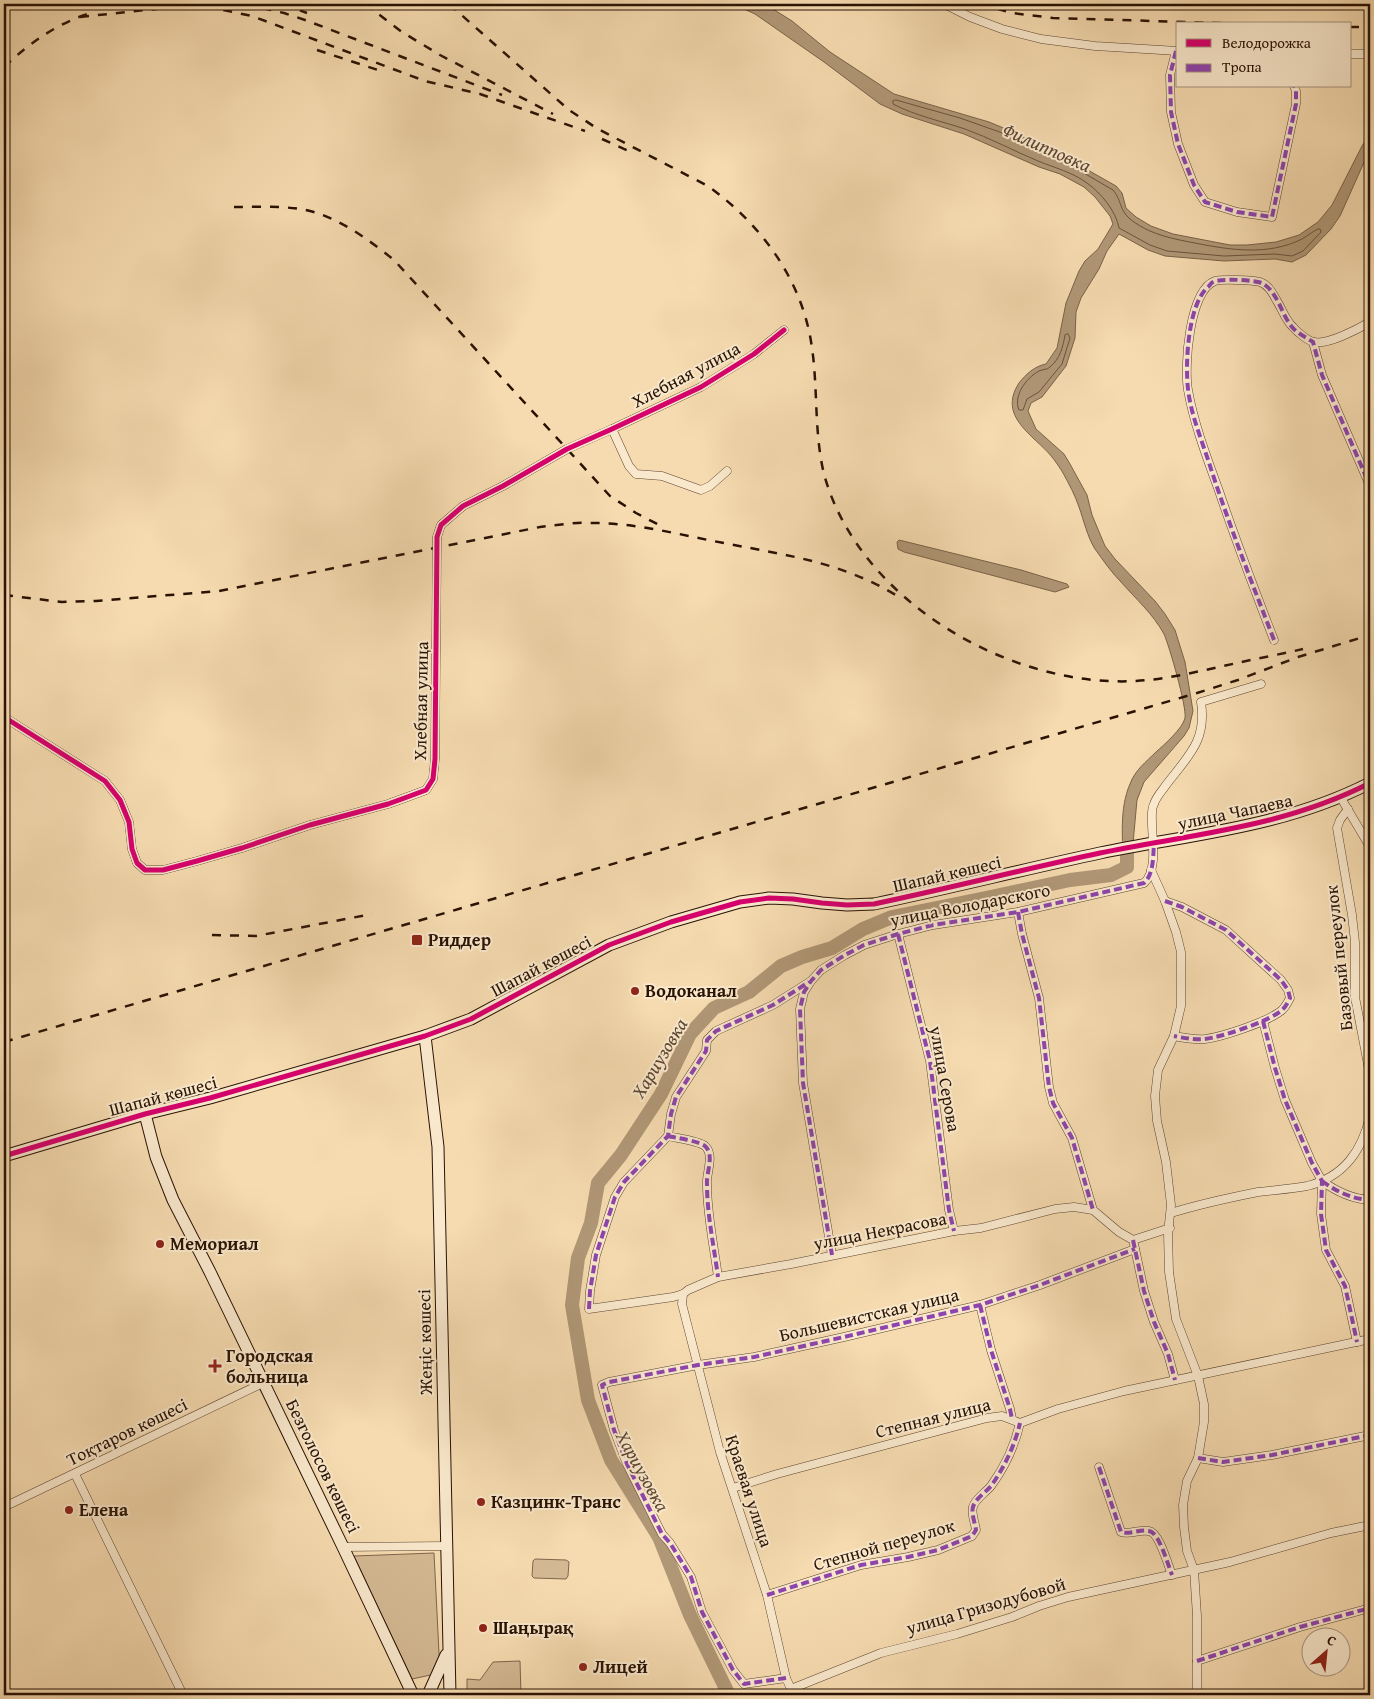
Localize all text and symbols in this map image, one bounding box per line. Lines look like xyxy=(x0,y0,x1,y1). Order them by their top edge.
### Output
legend xyxy=(1176,22,1352,88)
text: Велодорожка xyxy=(1222,32,1312,53)
text: Тропа xyxy=(1222,56,1263,77)
water label: Филипповка xyxy=(998,115,1096,179)
street label: Хлебная улица xyxy=(627,334,745,415)
street label: Хлебная улица xyxy=(406,641,435,761)
street label: улица Чапаева xyxy=(1174,786,1295,837)
street label: Шапай көшесі xyxy=(890,848,1004,899)
street label: улица Володарского xyxy=(887,876,1052,933)
street label: Базовый переулок xyxy=(1317,883,1360,1032)
place label: Риддер xyxy=(428,926,491,953)
street label: Шапай көшесі xyxy=(486,928,596,1003)
marker: Риддер xyxy=(410,933,424,947)
place label: Водоканал xyxy=(645,977,737,1004)
marker: Водоканал xyxy=(629,985,641,997)
water label: Хариузовка xyxy=(624,1012,694,1104)
street label: улица Серова xyxy=(923,1023,968,1134)
street label: Шапай көшесі xyxy=(106,1068,220,1123)
street label: улица Некрасова xyxy=(810,1204,949,1257)
place label: Мемориал xyxy=(170,1230,259,1257)
marker: Мемориал xyxy=(154,1238,166,1250)
street label: Большевистская улица xyxy=(776,1281,962,1348)
street label: Жеңіс көшесі xyxy=(410,1289,439,1396)
place label: Городская больница xyxy=(226,1342,314,1390)
marker: Городская больница xyxy=(208,1359,222,1373)
street label: Степная улица xyxy=(872,1390,994,1445)
street label: Тоқтаров көшесі xyxy=(62,1391,192,1473)
street label: Безголосов көшесі xyxy=(279,1394,368,1537)
water label: Хариузовка xyxy=(609,1424,677,1517)
street label: Краевая улица xyxy=(719,1431,780,1551)
place label: Казцинк-Транс xyxy=(491,1488,621,1515)
place label: Елена xyxy=(79,1496,129,1523)
marker: Казцинк-Транс xyxy=(475,1496,487,1508)
marker: Елена xyxy=(63,1504,75,1516)
street label: Степной переулок xyxy=(810,1511,958,1578)
street label: улица Гризодубовой xyxy=(902,1570,1069,1641)
place label: Шаңырақ xyxy=(493,1614,574,1641)
marker: Шаңырақ xyxy=(477,1622,489,1634)
north arrow xyxy=(1302,1626,1352,1676)
text: С xyxy=(1324,1630,1340,1651)
place label: Лицей xyxy=(593,1653,648,1680)
marker: Лицей xyxy=(577,1661,589,1673)

